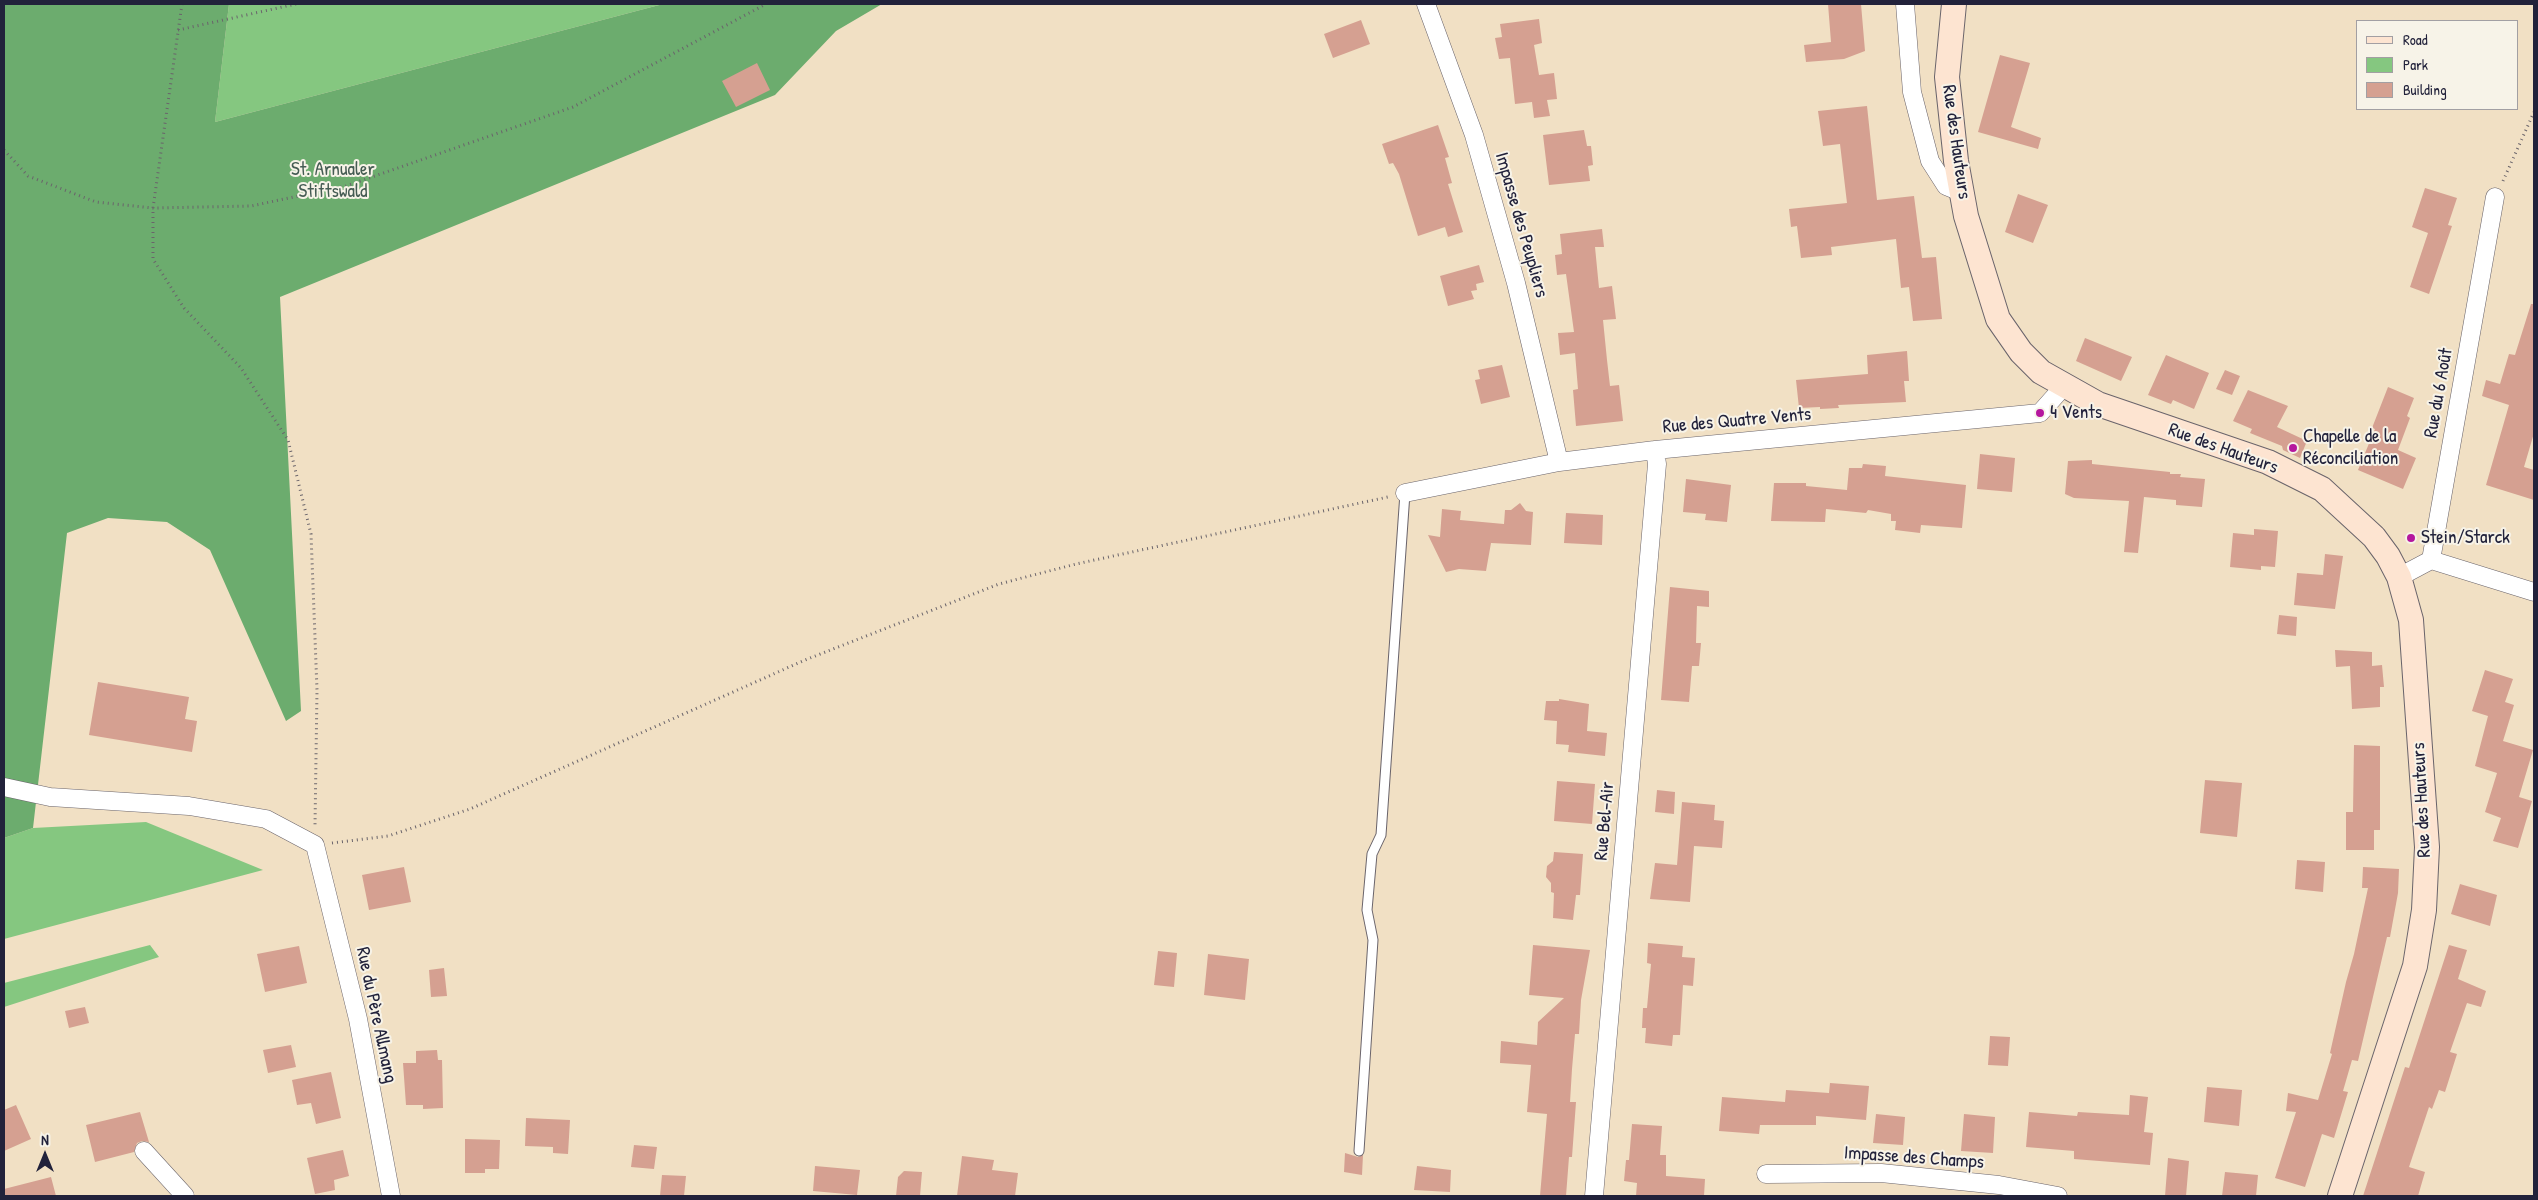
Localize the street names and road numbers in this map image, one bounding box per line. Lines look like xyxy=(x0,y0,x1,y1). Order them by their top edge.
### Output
street label: Rue des Hauteurs xyxy=(1937,83,1975,201)
street label: Impasse des Peupliers xyxy=(1489,150,1553,300)
street label: Rue du 6 Août xyxy=(2420,346,2458,440)
street label: Rue des Quatre Vents xyxy=(1662,403,1812,439)
street label: Rue des Hauteurs xyxy=(2165,419,2281,479)
street label: Rue des Hauteurs xyxy=(2408,742,2436,858)
street label: Rue Bel-Air xyxy=(1590,781,1620,861)
street label: Rue du Père Allmang xyxy=(350,945,402,1085)
street label: Impasse des Champs xyxy=(1843,1142,1985,1174)

